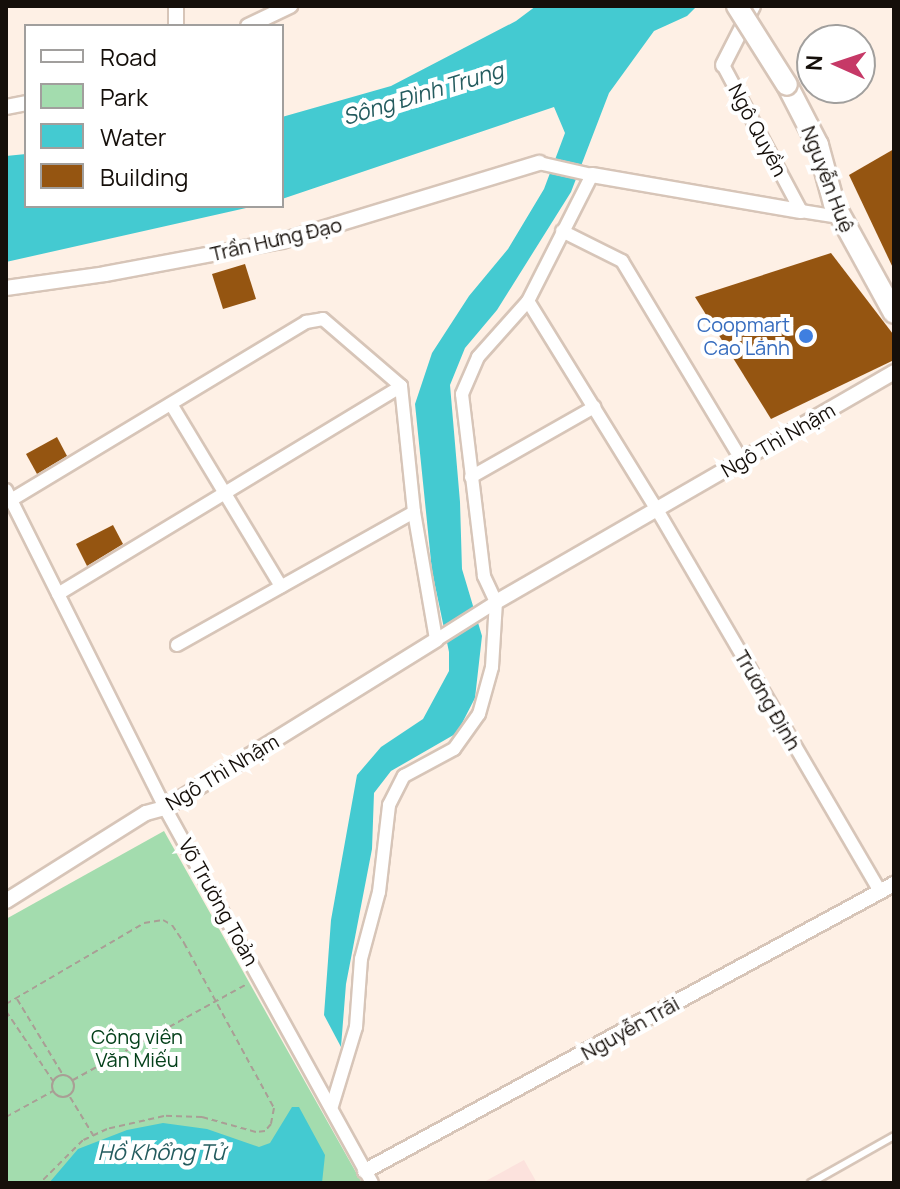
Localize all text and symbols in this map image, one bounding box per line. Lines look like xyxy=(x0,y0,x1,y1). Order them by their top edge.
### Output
legend xyxy=(24,24,284,208)
north arrow xyxy=(796,24,876,104)
text: Road xyxy=(100,40,157,73)
text: N xyxy=(799,54,829,72)
water label: Sông Đình Trung xyxy=(340,57,506,131)
text: Park xyxy=(100,80,148,113)
street label: Ngô Quyền xyxy=(724,80,792,180)
text: Water xyxy=(100,120,167,153)
street label: Nguyễn Huệ xyxy=(797,122,859,236)
text: Building xyxy=(100,160,188,193)
street label: Trần Hưng Đạo xyxy=(208,212,344,266)
place label: Coopmart Cao Lãnh xyxy=(697,312,790,359)
marker: Coopmart Cao Lãnh xyxy=(797,327,815,345)
street label: Ngô Thì Nhậm xyxy=(717,398,839,482)
street label: Trương Định xyxy=(730,646,806,754)
street label: Ngô Thì Nhậm xyxy=(161,729,283,815)
street label: Võ Trường Toản xyxy=(174,834,264,970)
street label: Nguyễn Trãi xyxy=(577,991,683,1065)
park label: Công viên Văn Miếu xyxy=(91,1025,183,1072)
water label: Hồ Khổng Tử xyxy=(97,1140,225,1166)

